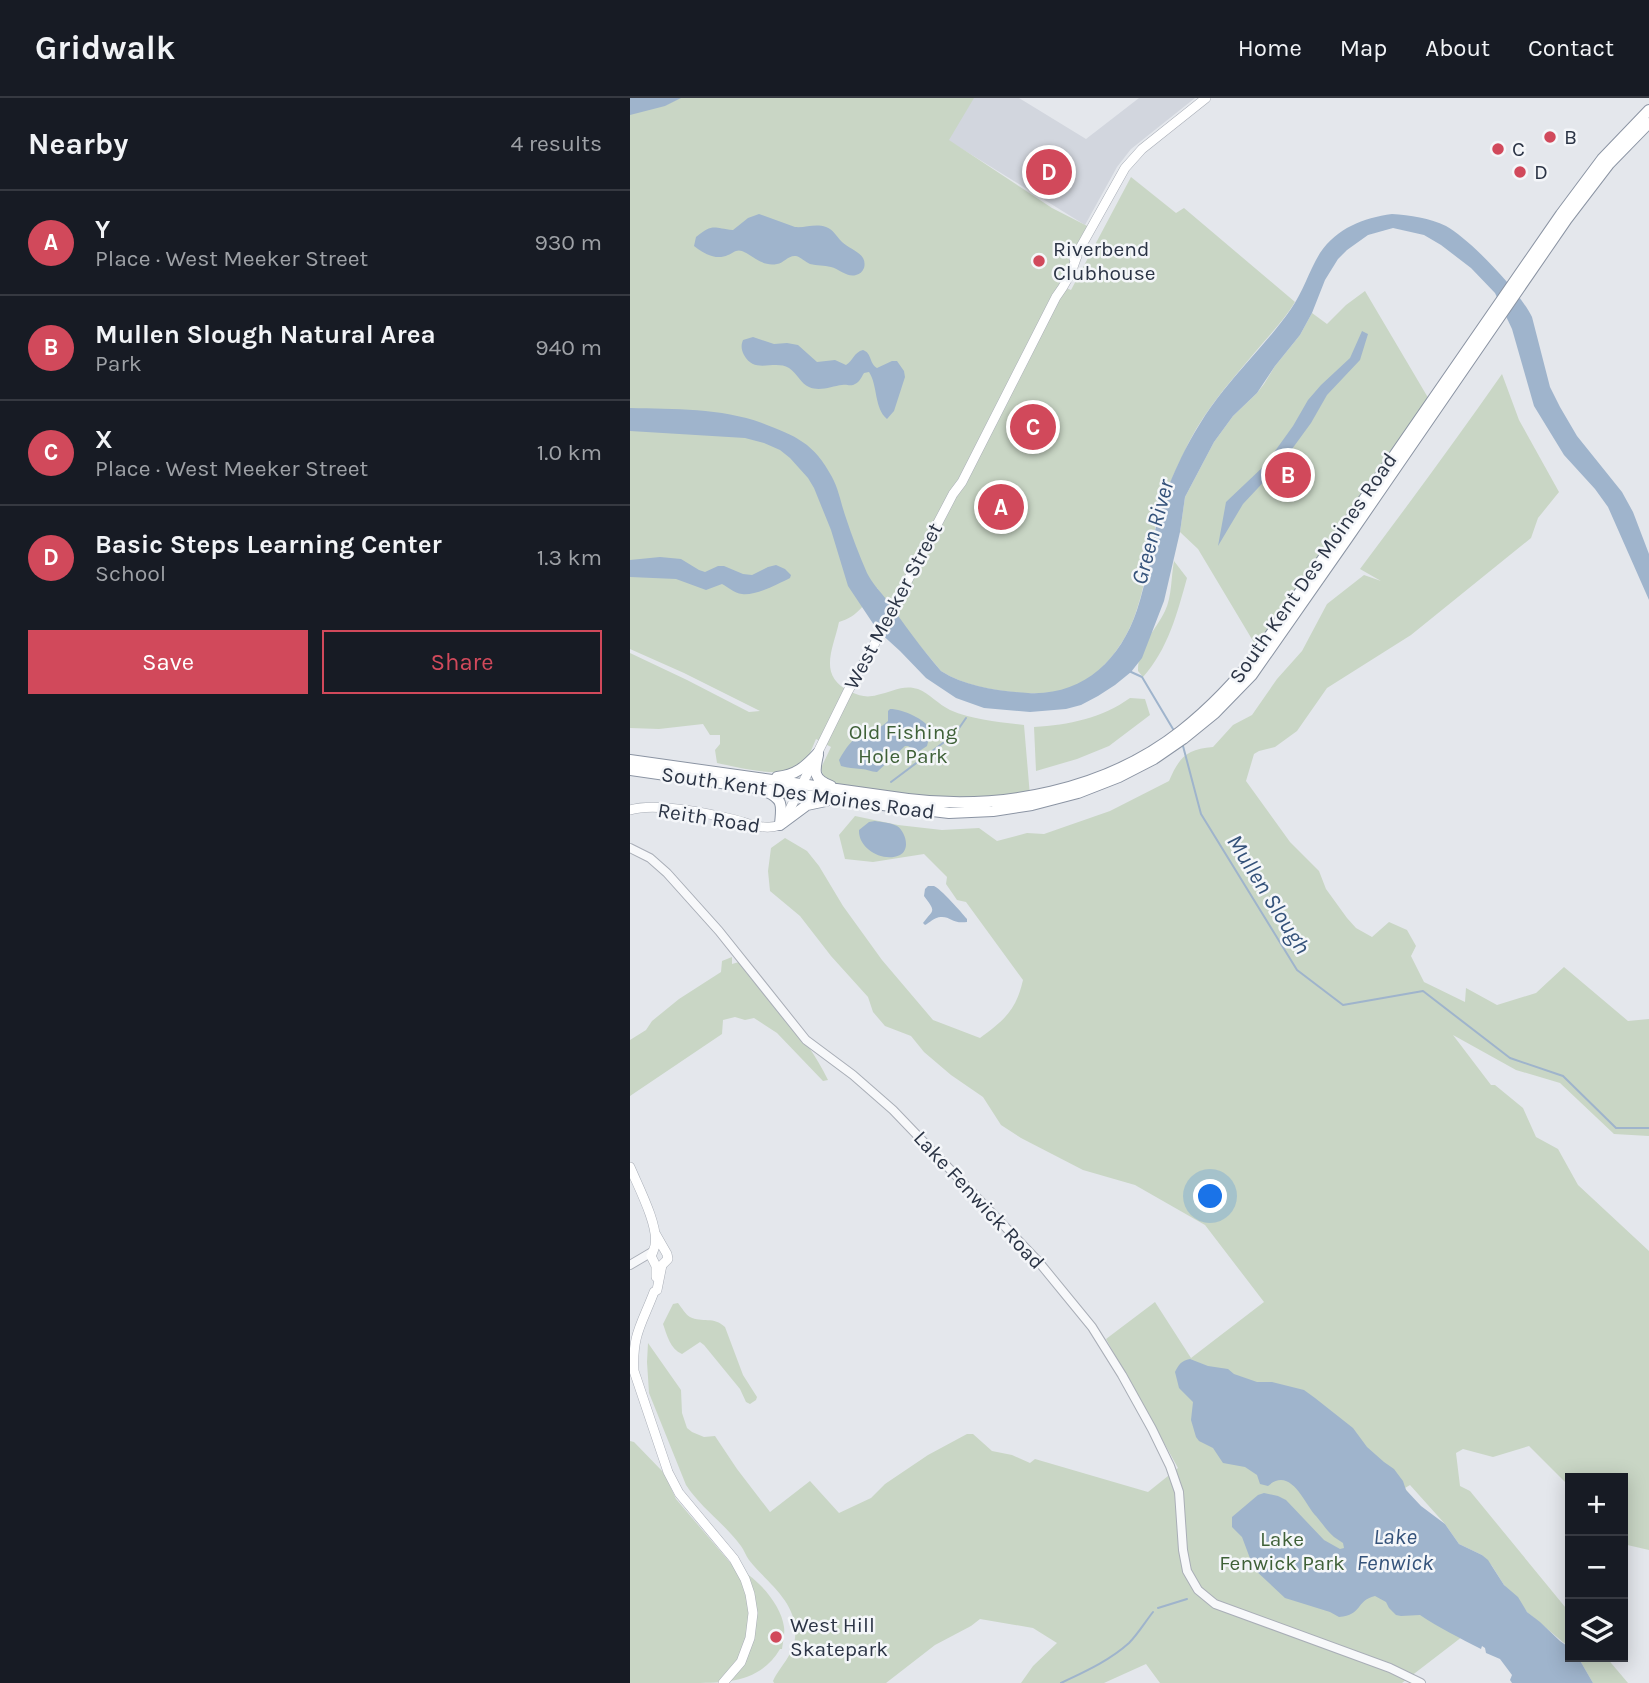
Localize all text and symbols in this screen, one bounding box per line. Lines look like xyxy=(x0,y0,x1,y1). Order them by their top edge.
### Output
text: Gridwalk xyxy=(35,29,175,67)
text: Home xyxy=(1238,34,1302,62)
text: Map xyxy=(1340,34,1387,62)
text: About xyxy=(1425,34,1490,62)
text: Contact xyxy=(1528,34,1614,62)
place label: B xyxy=(1564,125,1577,149)
text: Nearby xyxy=(28,126,128,162)
marker: B xyxy=(1542,129,1558,145)
text: 4 results xyxy=(510,130,602,157)
place label: C xyxy=(1512,137,1525,161)
marker: C xyxy=(1490,141,1506,157)
pin: D xyxy=(1026,146,1072,198)
place label: D xyxy=(1534,160,1548,184)
marker: D xyxy=(1512,164,1528,180)
text: Y xyxy=(95,214,110,245)
text: A xyxy=(44,229,58,256)
text: 930 m xyxy=(534,229,602,256)
place label: Riverbend Clubhouse xyxy=(1053,237,1156,285)
text: Place · West Meeker Street xyxy=(95,245,368,272)
marker: Riverbend Clubhouse xyxy=(1031,253,1047,269)
text: Mullen Slough Natural Area xyxy=(95,319,436,350)
text: B xyxy=(44,334,58,361)
text: 940 m xyxy=(535,334,602,361)
text: Park xyxy=(95,350,142,377)
pin: C xyxy=(1010,401,1056,453)
text: X xyxy=(95,424,113,455)
text: C xyxy=(44,439,58,466)
text: 1.0 km xyxy=(537,439,602,466)
street label: South Kent Des Moines Road xyxy=(1224,448,1402,688)
pin: B xyxy=(1265,449,1311,501)
text: Place · West Meeker Street xyxy=(95,455,368,482)
water label: Green River xyxy=(1125,476,1180,588)
pin: A xyxy=(978,481,1024,533)
street label: West Meeker Street xyxy=(839,519,947,693)
text: Basic Steps Learning Center xyxy=(95,529,442,560)
text: D xyxy=(43,544,59,571)
text: 1.3 km xyxy=(537,544,602,571)
text: School xyxy=(95,560,166,587)
button: Save xyxy=(28,630,308,694)
button: Share xyxy=(322,630,602,694)
park label: Old Fishing Hole Park xyxy=(849,720,957,768)
street label: South Kent Des Moines Road xyxy=(660,762,936,824)
street label: Reith Road xyxy=(656,798,762,838)
water label: Mullen Slough xyxy=(1221,829,1316,959)
street label: Lake Fenwick Road xyxy=(909,1126,1049,1274)
your location xyxy=(1193,1179,1227,1213)
map controls xyxy=(1565,1473,1628,1662)
button: + xyxy=(1565,1473,1628,1536)
water label: Lake Fenwick xyxy=(1357,1523,1434,1576)
park label: Lake Fenwick Park xyxy=(1219,1527,1345,1575)
button: − xyxy=(1565,1536,1628,1599)
button: layers xyxy=(1565,1599,1628,1662)
place label: West Hill Skatepark xyxy=(790,1613,888,1661)
marker: West Hill Skatepark xyxy=(768,1629,784,1645)

